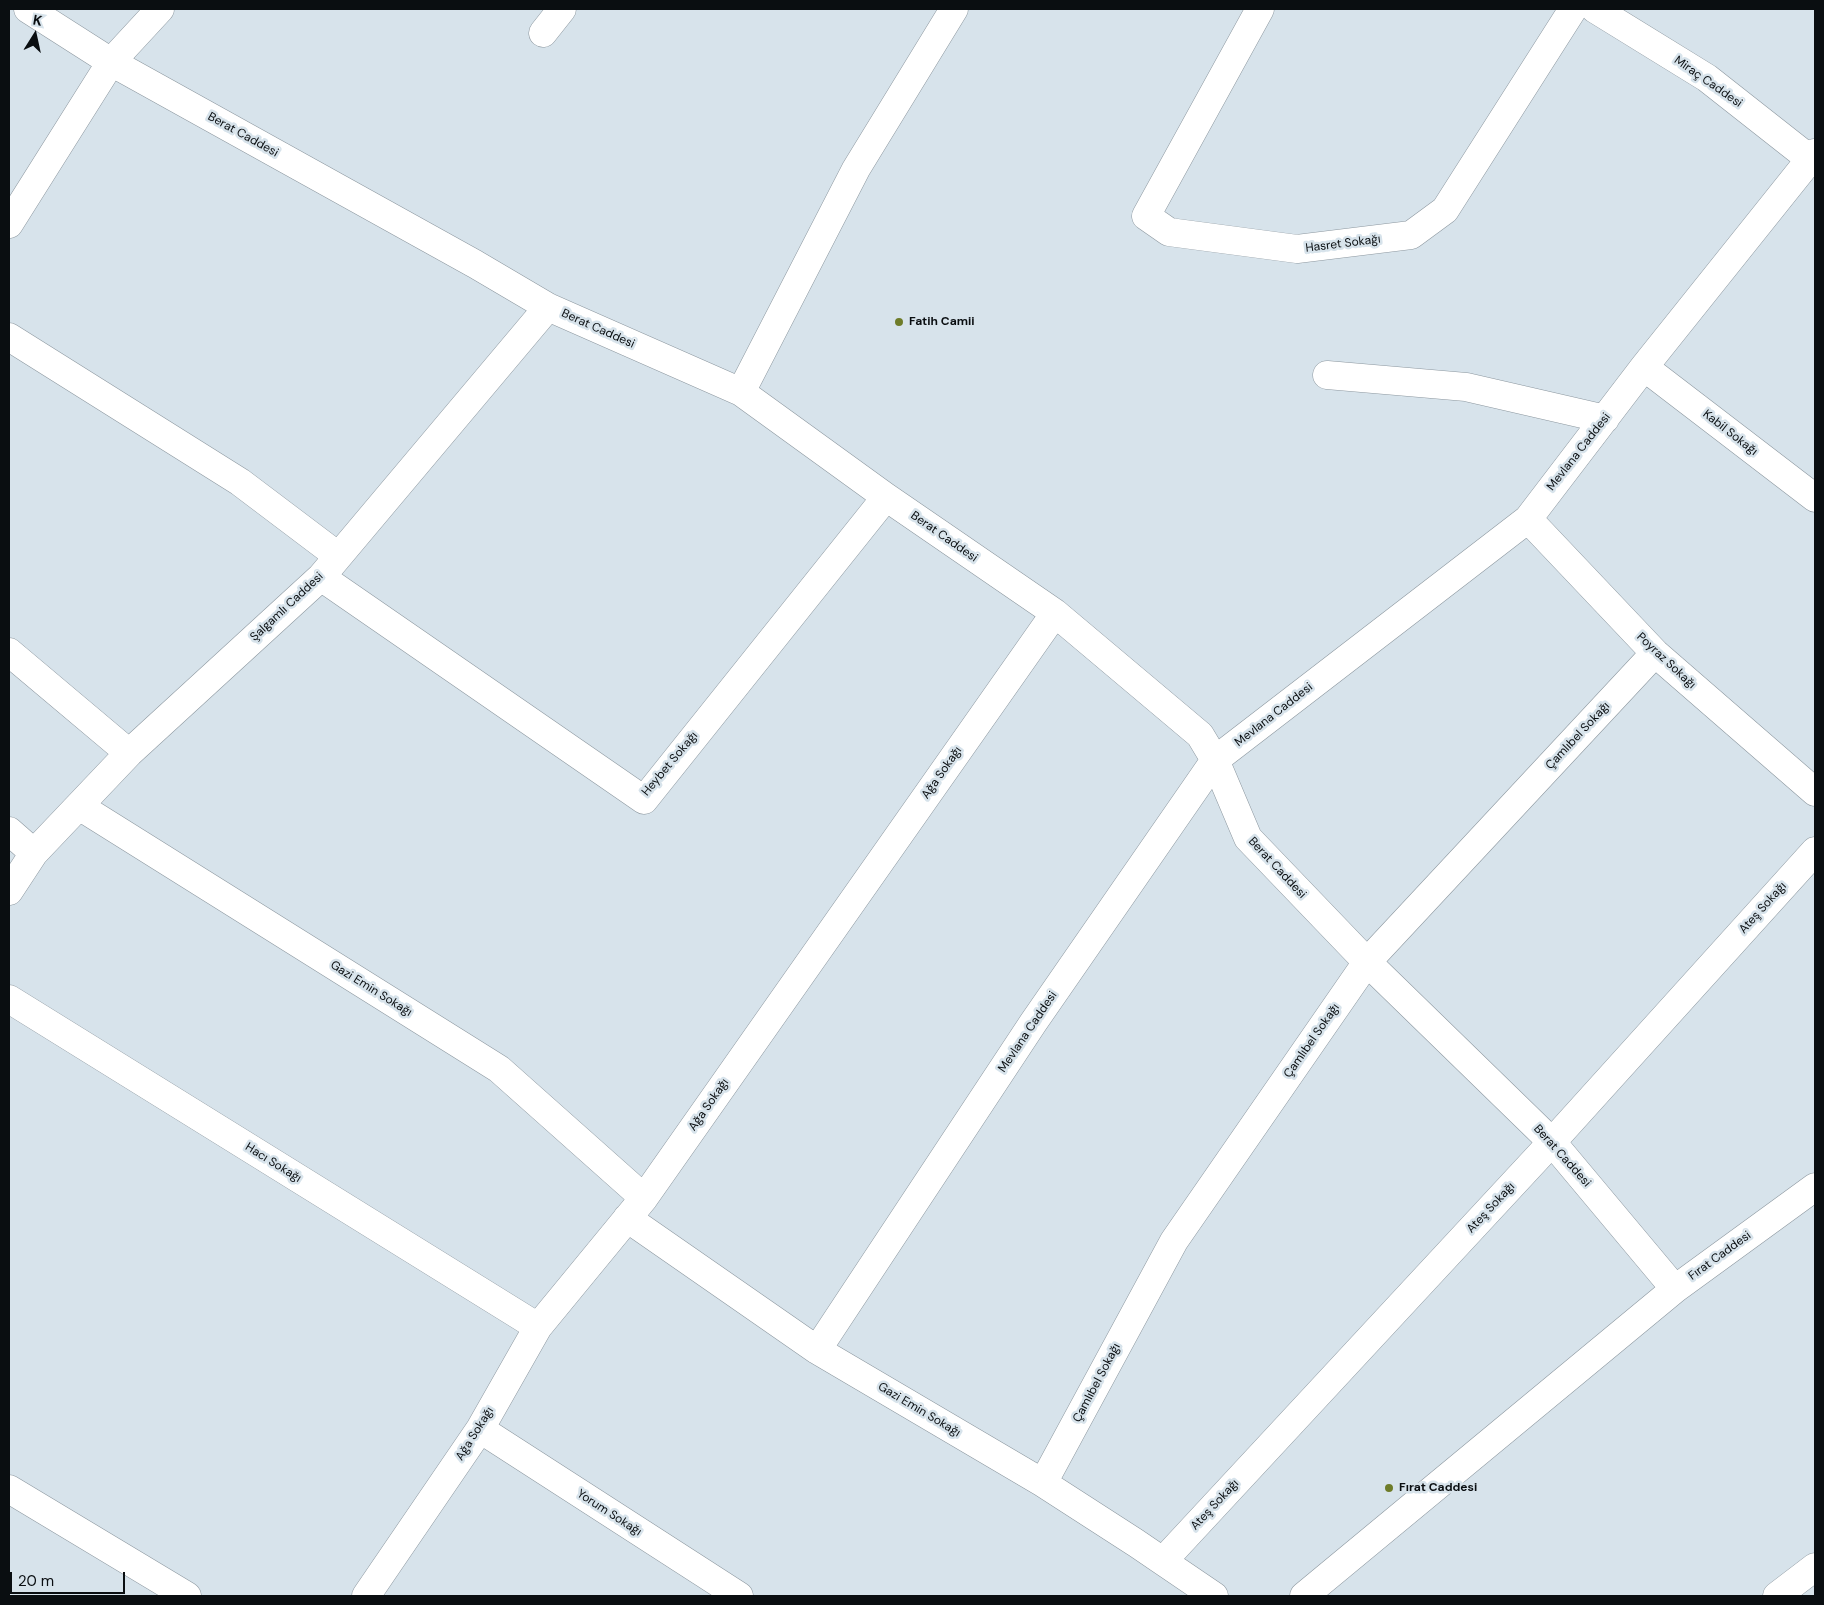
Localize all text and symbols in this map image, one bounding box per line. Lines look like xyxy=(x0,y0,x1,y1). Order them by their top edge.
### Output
north arrow xyxy=(10,10,60,60)
text: K xyxy=(32,11,44,30)
street label: Miraç Caddesi xyxy=(1671,53,1745,111)
street label: Berat Caddesi xyxy=(205,110,281,160)
street label: Hasret Sokağı xyxy=(1305,232,1381,256)
street label: Berat Caddesi xyxy=(559,306,637,352)
place label: Fatih Camii xyxy=(909,315,975,329)
marker: Fatih Camii xyxy=(893,316,905,328)
street label: Kabil Sokağı xyxy=(1700,407,1760,459)
street label: Mevlana Caddesi xyxy=(1544,410,1614,494)
street label: Berat Caddesi xyxy=(908,509,980,565)
street label: Şalgamlı Caddesi xyxy=(248,570,326,644)
street label: Poyraz Sokağı xyxy=(1633,630,1699,692)
street label: Mevlana Caddesi xyxy=(1232,680,1316,750)
street label: Çamlıbel Sokağı xyxy=(1543,699,1613,773)
street label: Heybet Sokağı xyxy=(639,729,701,799)
street label: Ağa Sokağı xyxy=(919,744,965,802)
street label: Berat Caddesi xyxy=(1245,834,1309,902)
street label: Ateş Sokağı xyxy=(1736,879,1790,937)
street label: Gazi Emin Sokağı xyxy=(327,958,415,1020)
street label: Mevlana Caddesi xyxy=(996,989,1060,1075)
street label: Çamlıbel Sokağı xyxy=(1281,1001,1343,1081)
street label: Ağa Sokağı xyxy=(686,1076,732,1134)
street label: Berat Caddesi xyxy=(1530,1122,1594,1190)
street label: Hacı Sokağı xyxy=(242,1140,304,1186)
street label: Ateş Sokağı xyxy=(1464,1180,1518,1236)
street label: Fırat Caddesi xyxy=(1686,1229,1754,1283)
street label: Çamlıbel Sokağı xyxy=(1070,1341,1124,1425)
street label: Gazi Emin Sokağı xyxy=(875,1380,963,1440)
street label: Ağa Sokağı xyxy=(453,1405,497,1463)
street label: Ateş Sokağı xyxy=(1188,1477,1242,1533)
place label: Fırat Caddesi xyxy=(1399,1481,1477,1495)
marker: Fırat Caddesi xyxy=(1383,1482,1395,1494)
street label: Yorum Sokağı xyxy=(574,1487,644,1539)
scale bar xyxy=(12,1562,128,1594)
text: 20 m xyxy=(18,1571,54,1591)

